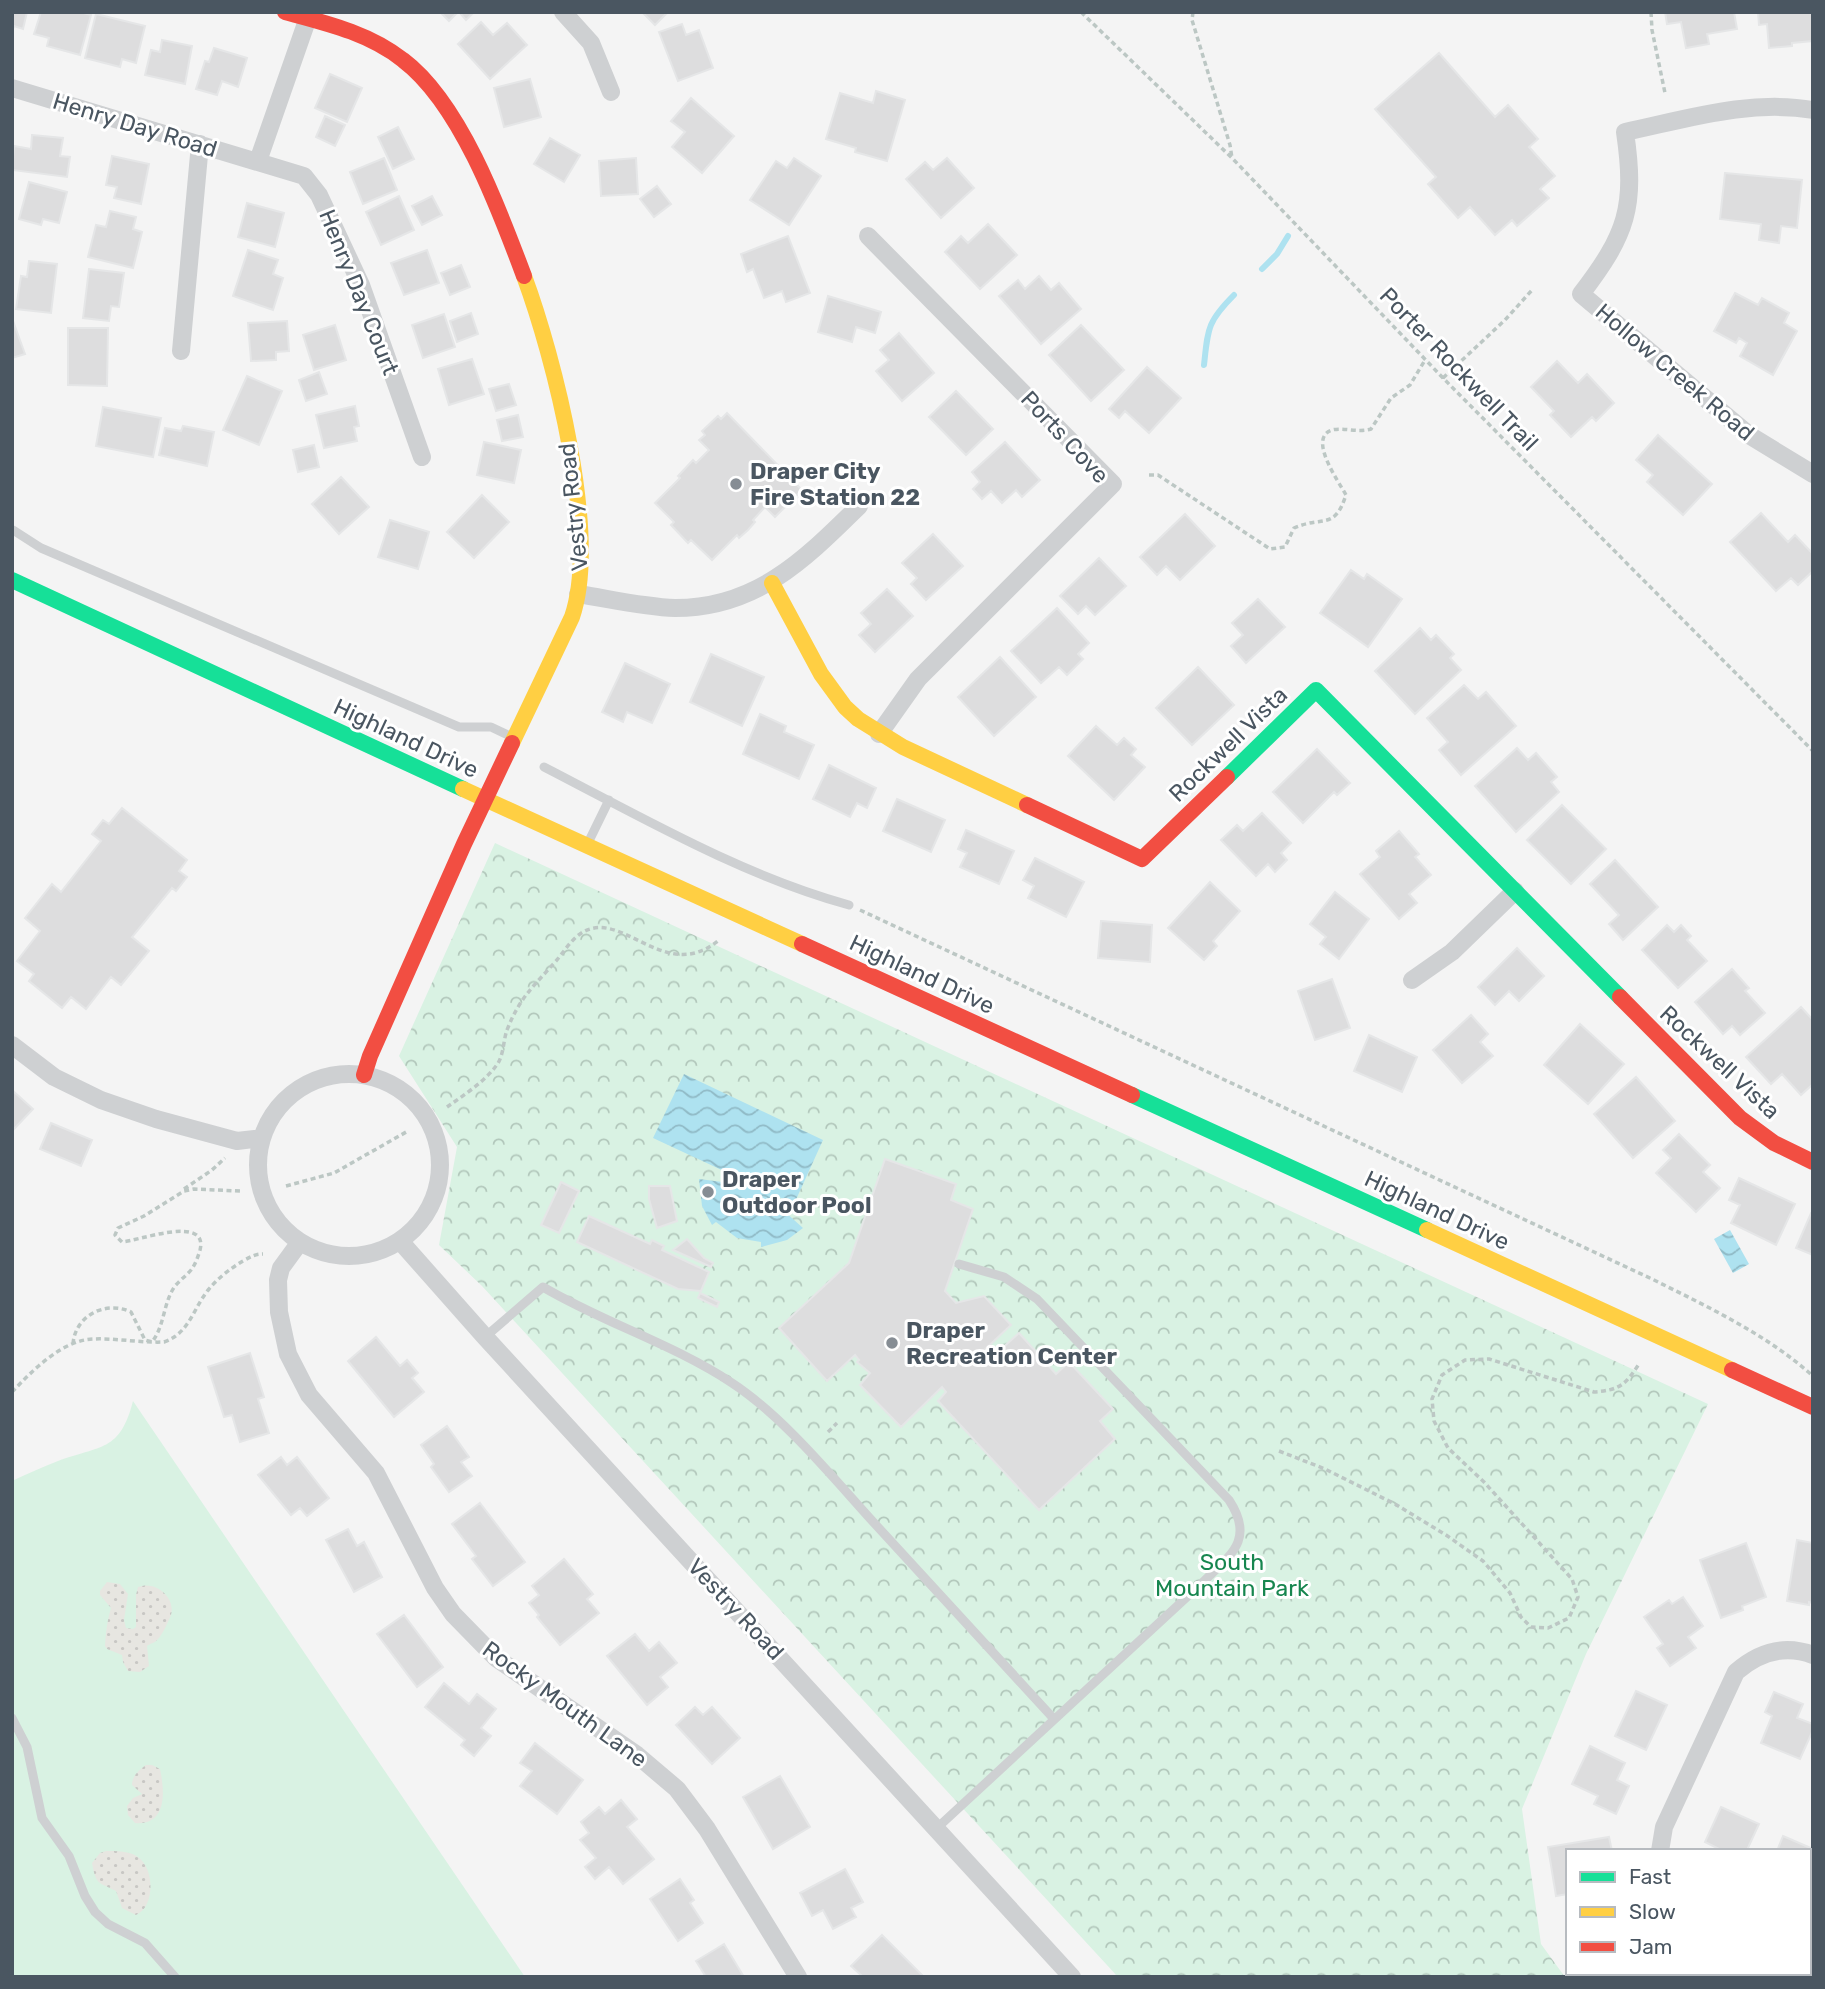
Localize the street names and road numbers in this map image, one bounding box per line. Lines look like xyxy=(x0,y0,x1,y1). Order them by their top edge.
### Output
street label: Henry Day Road xyxy=(50,87,220,163)
street label: Henry Day Court xyxy=(313,205,405,379)
street label: Porter Rockwell Trail xyxy=(1374,282,1544,456)
street label: Hollow Creek Road xyxy=(1590,297,1760,447)
street label: Ports Cove xyxy=(1015,385,1115,489)
street label: Vestry Road xyxy=(552,442,594,572)
street label: Rockwell Vista xyxy=(1163,680,1293,808)
street label: Highland Drive xyxy=(329,692,483,784)
street label: Highland Drive xyxy=(845,928,999,1020)
street label: Rockwell Vista xyxy=(1654,999,1786,1125)
street label: Highland Drive xyxy=(1360,1164,1514,1256)
street label: Vestry Road xyxy=(682,1552,790,1666)
street label: Rocky Mouth Lane xyxy=(477,1635,653,1773)

